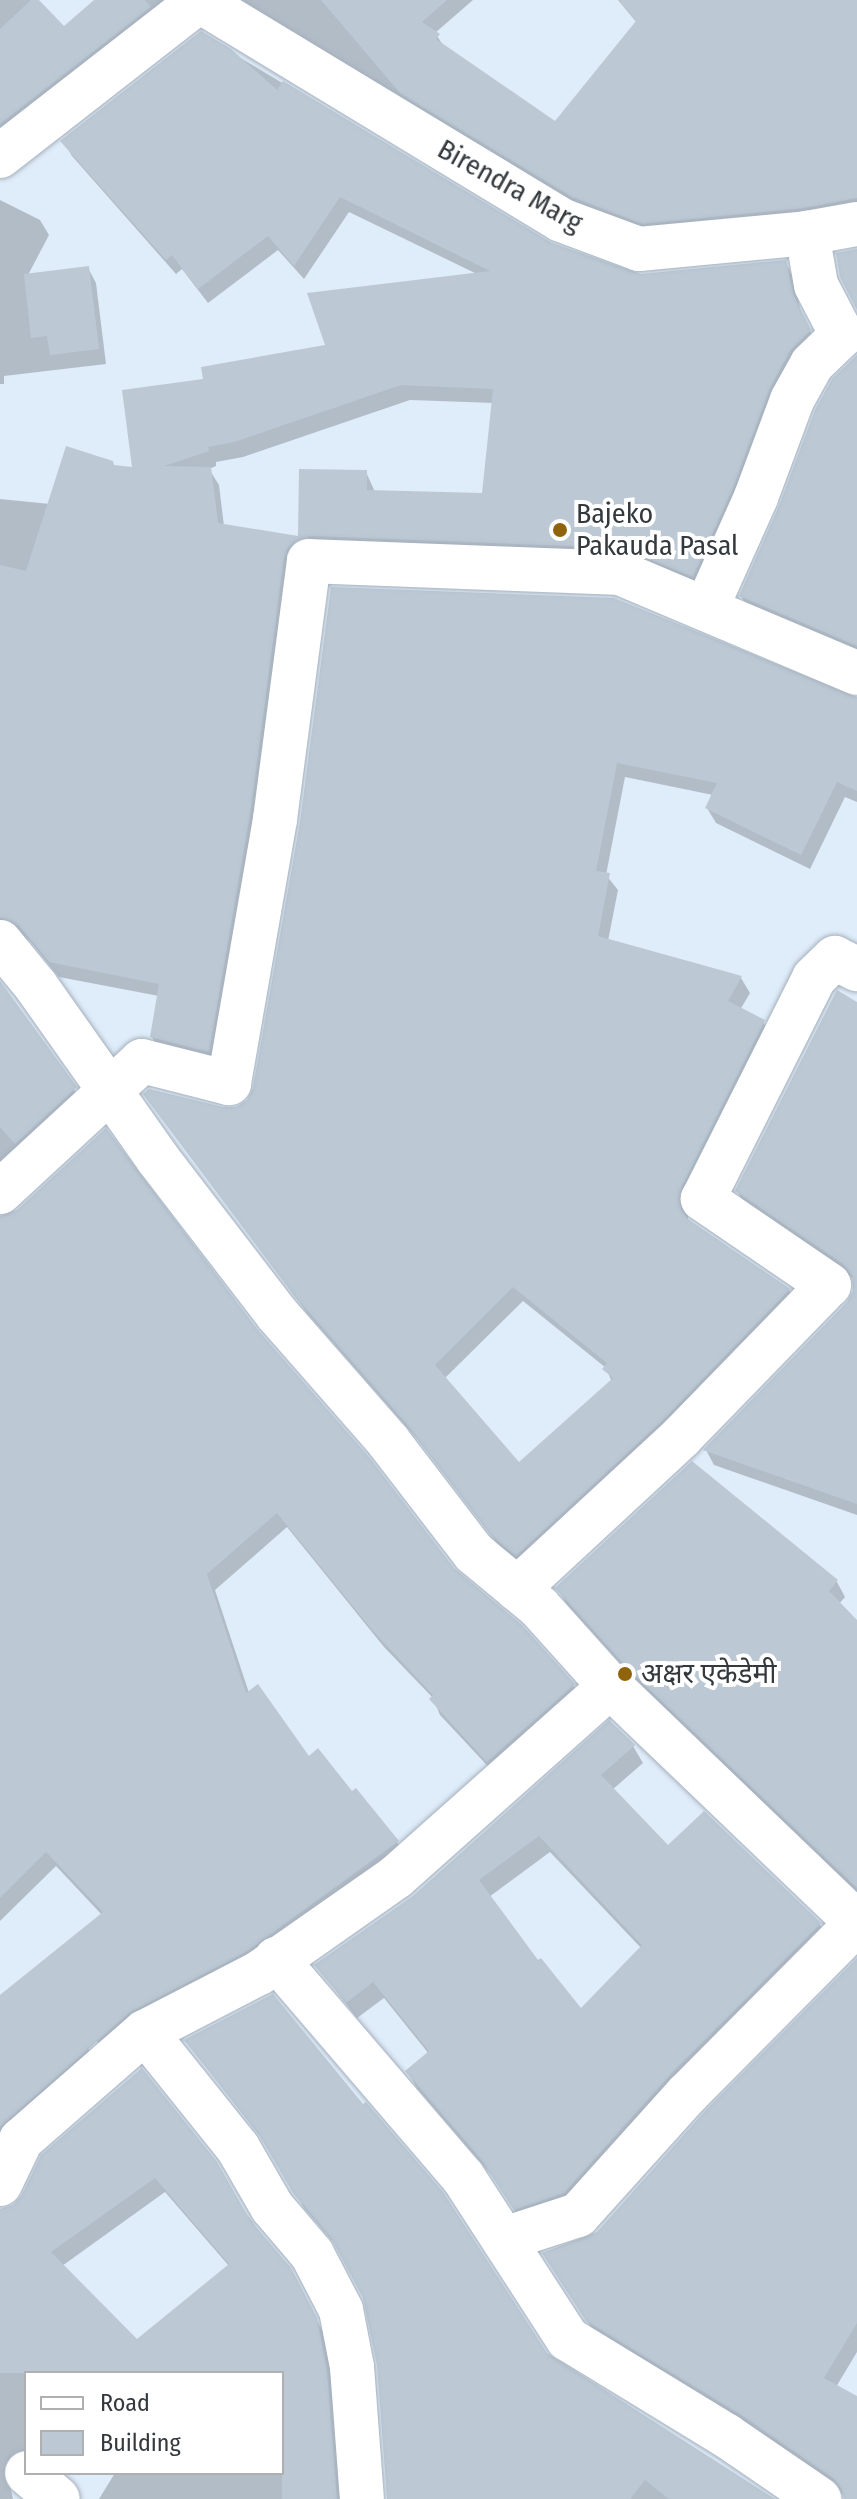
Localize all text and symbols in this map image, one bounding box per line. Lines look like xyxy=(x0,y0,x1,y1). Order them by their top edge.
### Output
street label: Birendra Marg xyxy=(432,132,588,240)
place label: Bajeko Pakauda Pasal xyxy=(576,497,739,563)
marker: Bajeko Pakauda Pasal xyxy=(551,521,569,539)
place label: अक्षर एकेडेमी xyxy=(641,1657,776,1691)
marker: अक्षर एकेडेमी xyxy=(616,1665,634,1683)
legend xyxy=(24,2371,284,2475)
text: Road xyxy=(100,2389,150,2417)
text: Building xyxy=(100,2429,181,2457)

